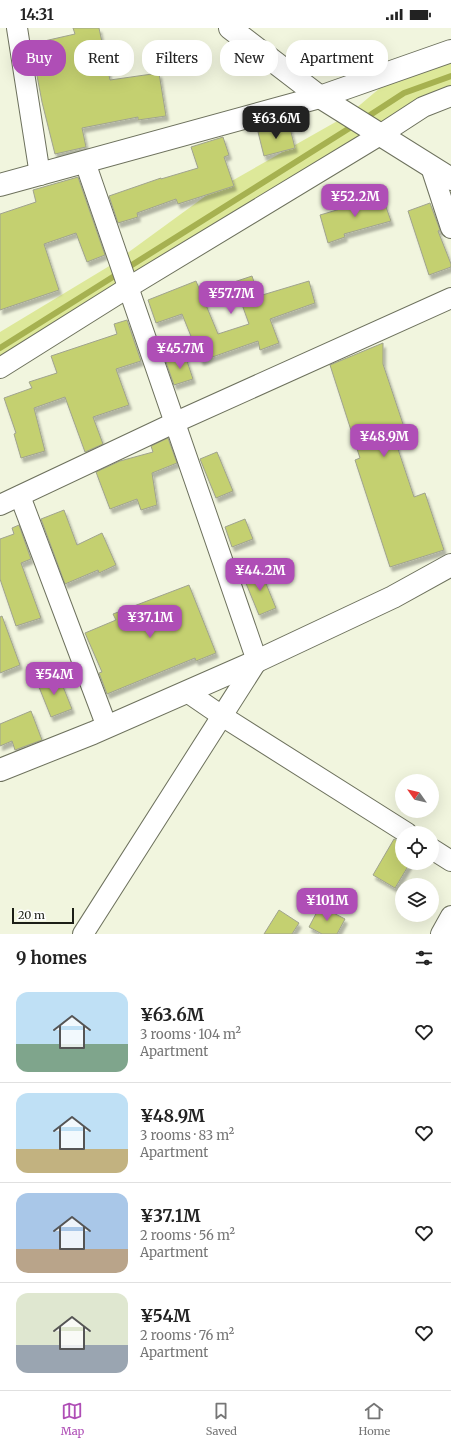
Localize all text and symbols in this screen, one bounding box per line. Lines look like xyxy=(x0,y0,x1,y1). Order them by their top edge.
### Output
text: 14:31 xyxy=(20,5,54,24)
chip: Buy xyxy=(12,40,66,76)
chip: Rent xyxy=(74,40,134,76)
chip: Filters xyxy=(142,40,212,76)
chip: New xyxy=(220,40,278,76)
chip: Apartment xyxy=(286,40,388,76)
pin: ¥63.6M xyxy=(243,106,309,140)
text: ¥63.6M xyxy=(252,110,300,127)
pin: ¥52.2M xyxy=(322,184,388,218)
text: ¥52.2M xyxy=(330,188,380,205)
pin: ¥57.7M xyxy=(198,281,264,315)
text: ¥57.7M xyxy=(208,285,254,302)
pin: ¥45.7M xyxy=(147,336,213,370)
text: ¥45.7M xyxy=(156,340,204,357)
pin: ¥48.9M xyxy=(351,424,417,458)
text: ¥48.9M xyxy=(359,428,409,445)
pin: ¥44.2M xyxy=(227,558,293,592)
text: ¥44.2M xyxy=(234,562,286,579)
pin: ¥37.1M xyxy=(117,605,183,639)
text: ¥37.1M xyxy=(127,609,173,626)
pin: ¥54M xyxy=(30,662,78,696)
text: ¥54M xyxy=(35,666,73,683)
north arrow xyxy=(395,774,439,818)
map controls xyxy=(395,774,439,922)
button: locate xyxy=(395,826,439,870)
button: layers xyxy=(395,878,439,922)
pin: ¥101M xyxy=(299,888,355,922)
text: ¥101M xyxy=(306,892,348,909)
scale bar xyxy=(12,906,74,925)
text: 20 m xyxy=(18,908,45,922)
text: 9 homes xyxy=(16,947,87,969)
icon: filters xyxy=(413,947,435,969)
text: ¥63.6M xyxy=(140,1004,204,1026)
icon: home xyxy=(48,1008,96,1056)
icon: heart xyxy=(413,1021,435,1043)
text: 3 rooms · 104 m² xyxy=(140,1026,241,1043)
text: Apartment xyxy=(140,1043,208,1060)
text: ¥48.9M xyxy=(140,1105,205,1127)
icon: home xyxy=(48,1109,96,1157)
icon: heart xyxy=(413,1122,435,1144)
text: 3 rooms · 83 m² xyxy=(140,1127,234,1144)
text: Apartment xyxy=(140,1144,208,1161)
text: ¥37.1M xyxy=(140,1205,201,1227)
icon: home xyxy=(48,1209,96,1257)
icon: heart xyxy=(413,1222,435,1244)
text: 2 rooms · 56 m² xyxy=(140,1227,235,1244)
text: Apartment xyxy=(140,1244,208,1261)
text: ¥54M xyxy=(140,1305,191,1327)
icon: home xyxy=(48,1309,96,1357)
icon: heart xyxy=(413,1322,435,1344)
text: 2 rooms · 76 m² xyxy=(140,1327,234,1344)
text: Apartment xyxy=(140,1344,208,1361)
tab: Map xyxy=(61,1400,84,1438)
tab: Saved xyxy=(206,1400,237,1438)
tab: Home xyxy=(359,1400,390,1438)

